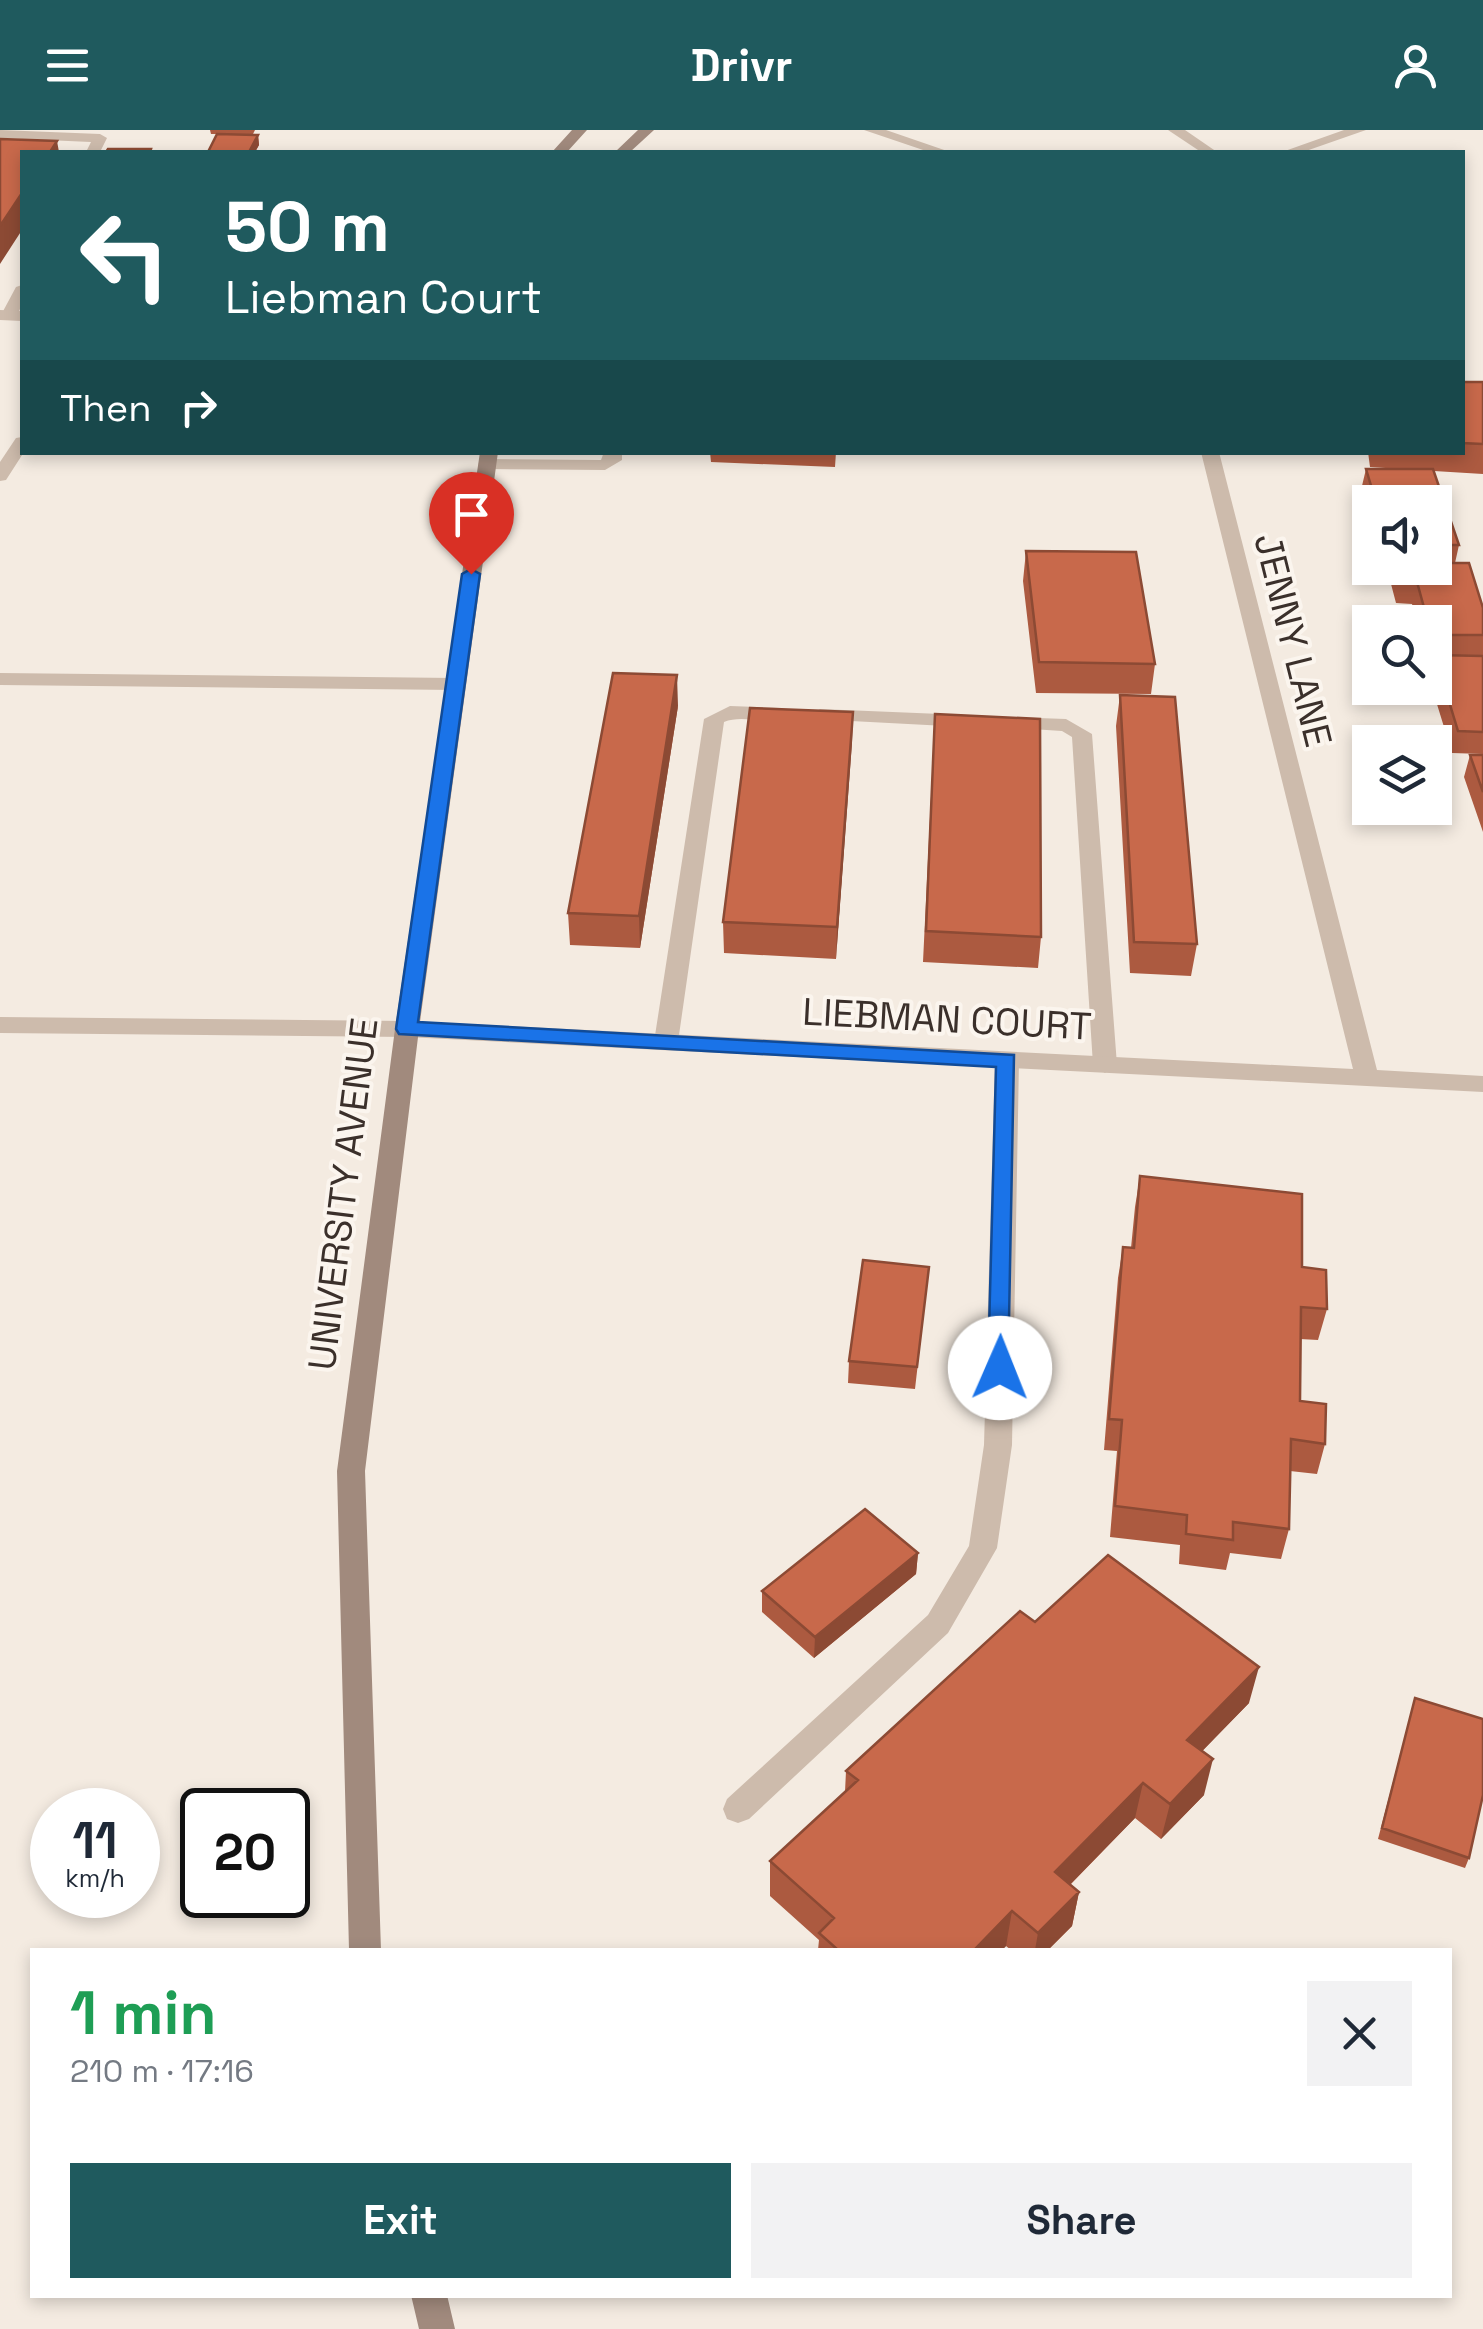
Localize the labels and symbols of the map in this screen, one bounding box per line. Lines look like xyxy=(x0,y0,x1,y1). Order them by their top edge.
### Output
pin xyxy=(429,472,514,575)
street label: JENNY LANE xyxy=(1243,528,1343,752)
street label: LIEBMAN COURT xyxy=(801,987,1093,1051)
street label: UNIVERSITY AVENUE xyxy=(298,1015,388,1373)
position arrow xyxy=(948,1316,1052,1420)
speed limit sign: 20 xyxy=(180,1788,310,1918)

